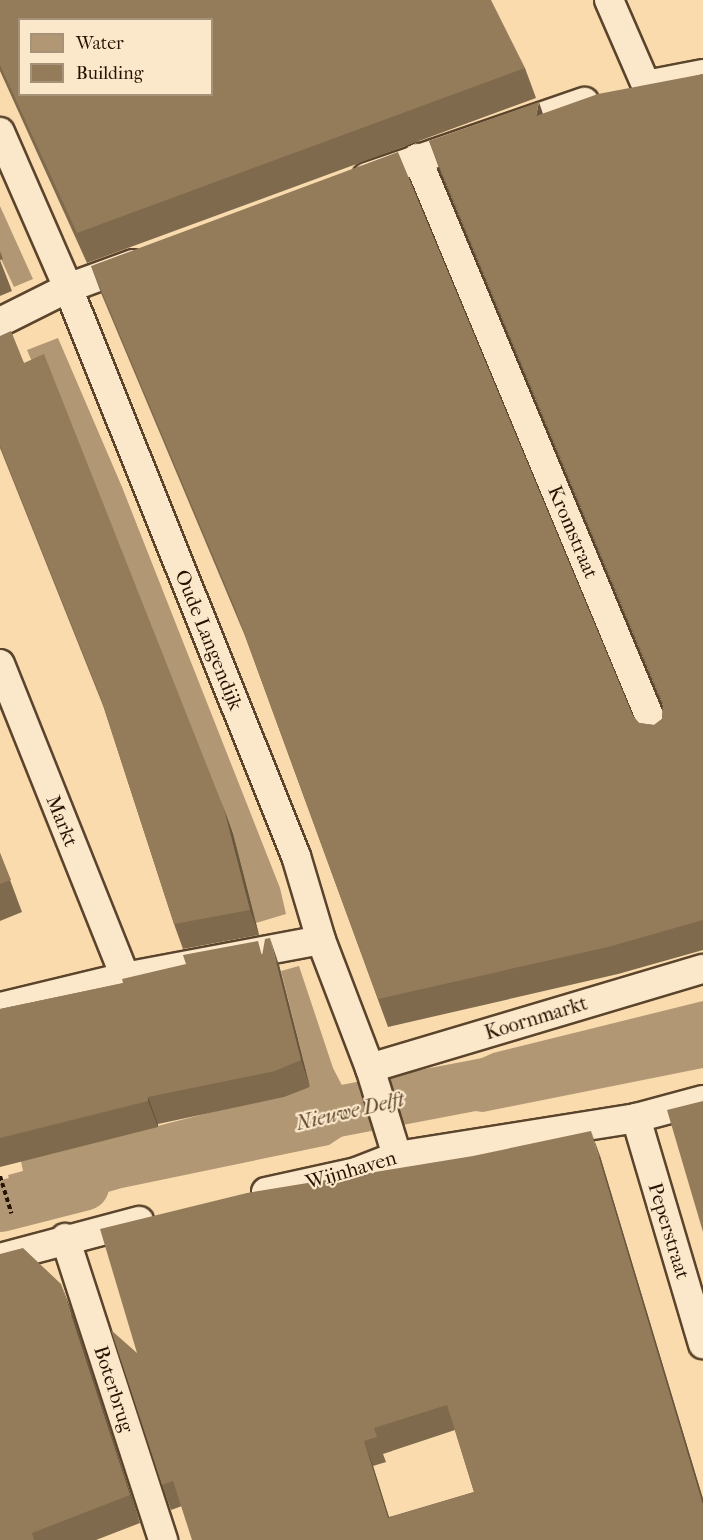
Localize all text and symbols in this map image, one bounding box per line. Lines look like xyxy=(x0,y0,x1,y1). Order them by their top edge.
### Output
legend xyxy=(18,18,213,96)
text: Water xyxy=(76,33,124,54)
text: Building xyxy=(76,63,143,84)
street label: Kromstraat xyxy=(543,482,603,582)
street label: Oude Langendijk xyxy=(170,566,248,714)
street label: Markt xyxy=(41,792,83,850)
street label: Koornmarkt xyxy=(482,991,590,1045)
water label: Nieuwe Delft xyxy=(293,1086,407,1136)
street label: Wijnhaven xyxy=(303,1146,399,1194)
street label: Peperstraat xyxy=(643,1180,695,1282)
street label: Boterbrug xyxy=(89,1343,139,1435)

